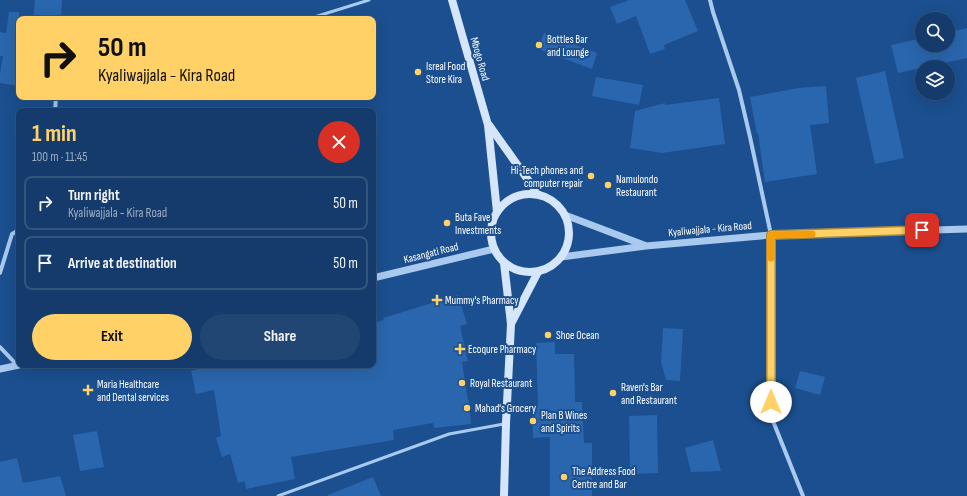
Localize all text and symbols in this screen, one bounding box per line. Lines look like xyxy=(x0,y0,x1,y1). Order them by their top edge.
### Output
map controls xyxy=(915,12,955,100)
button: search xyxy=(915,12,955,52)
text: 50 m xyxy=(98,31,147,64)
icon: right xyxy=(32,32,84,84)
place label: Bottles Bar and Lounge xyxy=(547,33,589,59)
street label: Mbogo Road xyxy=(468,36,493,83)
marker: Bottles Bar and Lounge xyxy=(534,40,544,50)
place label: Isreal Food Store Kira xyxy=(426,60,466,86)
button: layers xyxy=(915,60,955,100)
text: Kyaliwajjala - Kira Road xyxy=(98,65,235,86)
marker: Isreal Food Store Kira xyxy=(413,67,423,77)
text: 1 min xyxy=(32,119,77,148)
button: close xyxy=(318,121,360,163)
text: 100 m · 11:45 xyxy=(32,149,88,165)
place label: Hi-Tech phones and computer repair xyxy=(511,164,583,190)
marker: Hi-Tech phones and computer repair xyxy=(586,171,596,181)
place label: Namulondo Restaurant xyxy=(616,173,658,199)
marker: Namulondo Restaurant xyxy=(603,180,613,190)
text: Turn right xyxy=(68,186,120,205)
icon: right xyxy=(34,192,56,214)
text: 50 m xyxy=(333,194,358,213)
text: Kyaliwajjala - Kira Road xyxy=(68,205,167,221)
place label: Buta Fave Investments xyxy=(455,211,501,237)
pin xyxy=(905,213,939,247)
marker: Buta Fave Investments xyxy=(442,218,452,228)
street label: Kyaliwajjala - Kira Road xyxy=(668,219,753,239)
icon: arrive xyxy=(911,219,933,241)
street label: Kasangati Road xyxy=(402,240,460,266)
icon: arrive xyxy=(34,252,56,274)
text: Arrive at destination xyxy=(68,254,177,273)
text: 50 m xyxy=(333,254,358,273)
place label: Mummy's Pharmacy xyxy=(445,294,519,307)
marker: Mummy's Pharmacy xyxy=(432,295,442,305)
button: Exit xyxy=(32,314,192,360)
button: Share xyxy=(200,314,360,360)
place label: Shoe Ocean xyxy=(556,329,600,342)
marker: Shoe Ocean xyxy=(543,330,553,340)
place label: Ecoqure Pharmacy xyxy=(468,343,537,356)
marker: Ecoqure Pharmacy xyxy=(455,344,465,354)
place label: Royal Restaurant xyxy=(470,377,533,390)
place label: Maria Healthcare and Dental services xyxy=(97,378,169,404)
marker: Royal Restaurant xyxy=(457,378,467,388)
place label: Raven's Bar and Restaurant xyxy=(621,381,678,407)
position arrow xyxy=(750,381,792,423)
marker: Maria Healthcare and Dental services xyxy=(82,384,94,396)
marker: Raven's Bar and Restaurant xyxy=(608,388,618,398)
place label: Mahad's Grocery xyxy=(475,402,537,415)
marker: Mahad's Grocery xyxy=(462,403,472,413)
place label: Plan B Wines and Spirits xyxy=(541,409,587,435)
marker: Plan B Wines and Spirits xyxy=(528,416,538,426)
place label: The Address Food Centre and Bar xyxy=(572,465,636,491)
marker: The Address Food Centre and Bar xyxy=(559,472,569,482)

